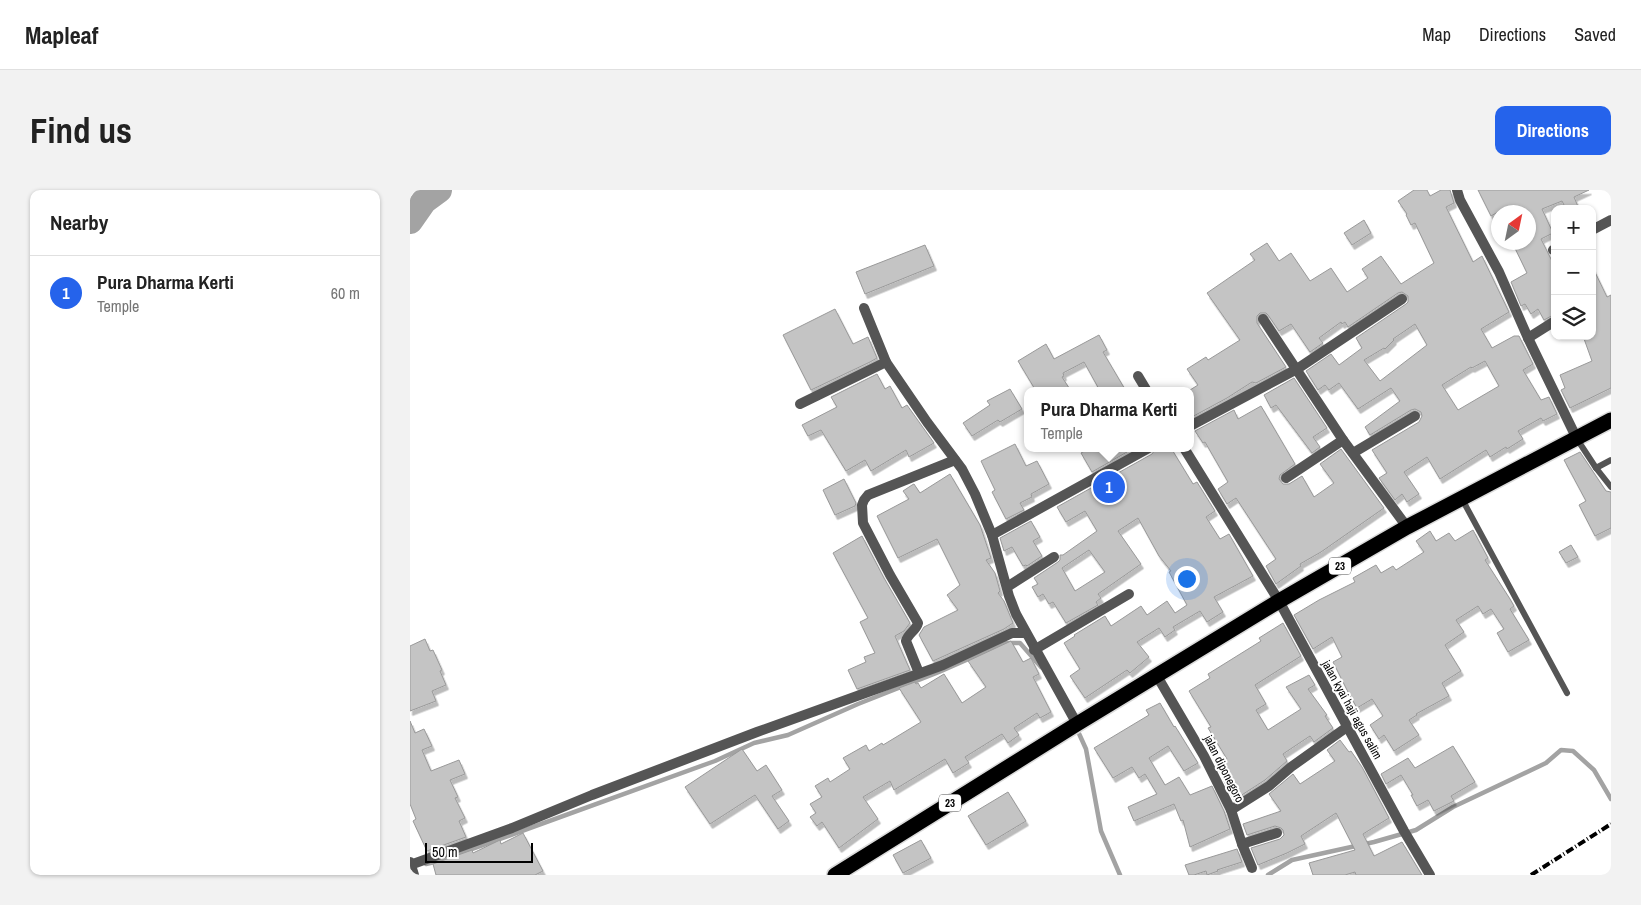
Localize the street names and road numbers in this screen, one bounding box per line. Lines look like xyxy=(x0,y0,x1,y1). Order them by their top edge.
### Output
road number: 23 xyxy=(1329,558,1351,574)
street label: jalan kyai haji agus salim xyxy=(1318,657,1386,762)
street label: jalan diponegoro xyxy=(1200,732,1248,805)
road number: 23 xyxy=(939,794,961,812)

